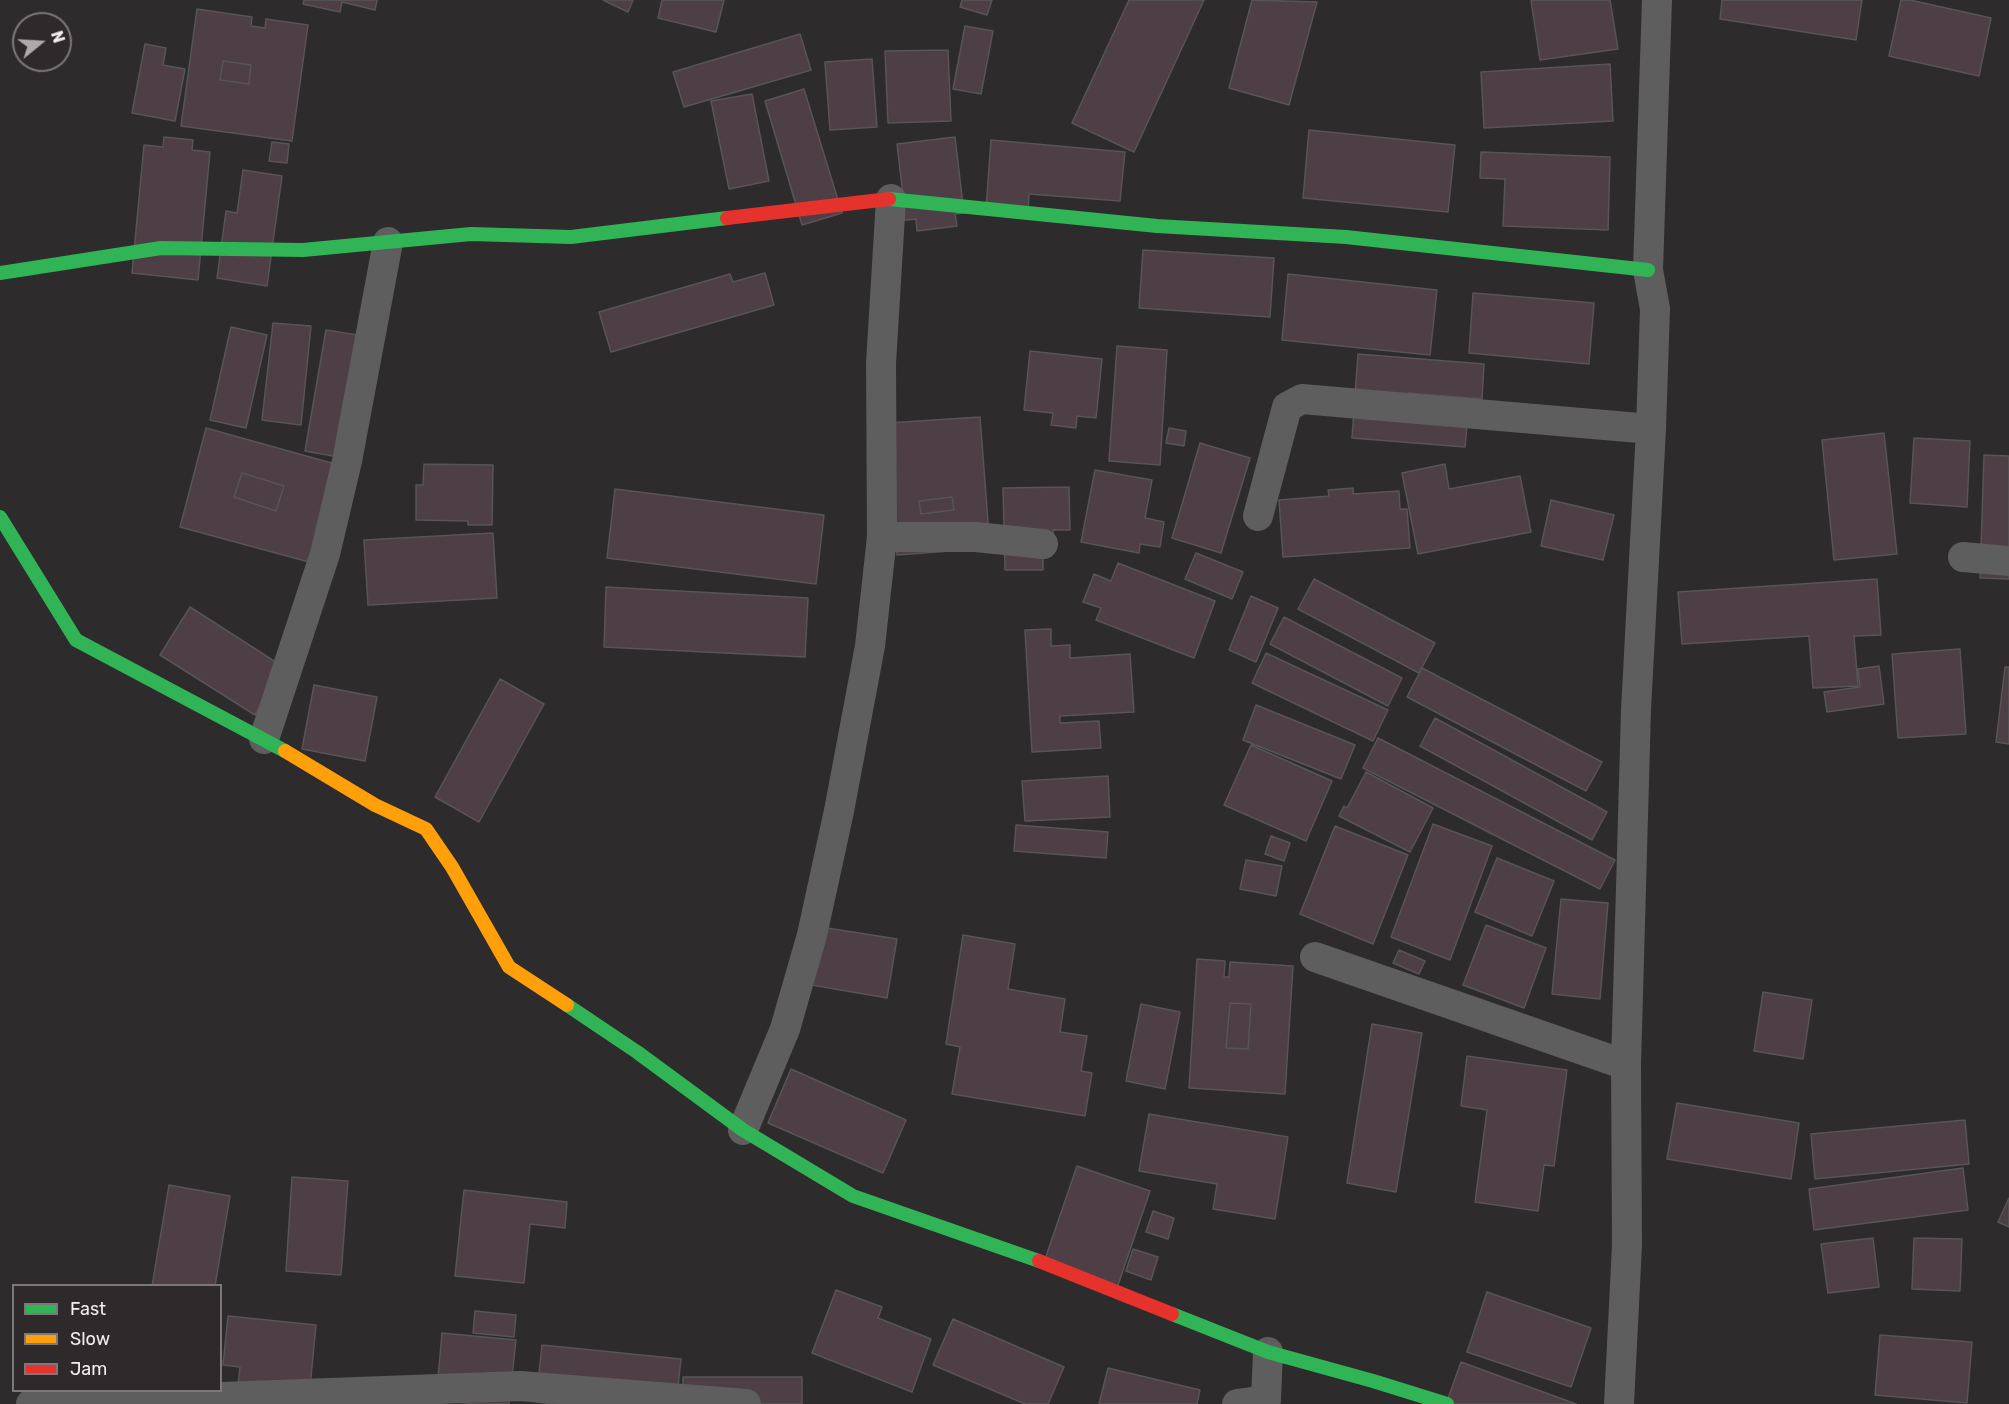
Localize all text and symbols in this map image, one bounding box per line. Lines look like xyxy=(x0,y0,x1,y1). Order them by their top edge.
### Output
north arrow xyxy=(12,12,72,72)
text: N xyxy=(47,28,69,45)
legend xyxy=(12,1284,222,1392)
text: Fast xyxy=(70,1298,106,1320)
text: Slow xyxy=(70,1328,110,1350)
text: Jam xyxy=(70,1358,107,1380)

